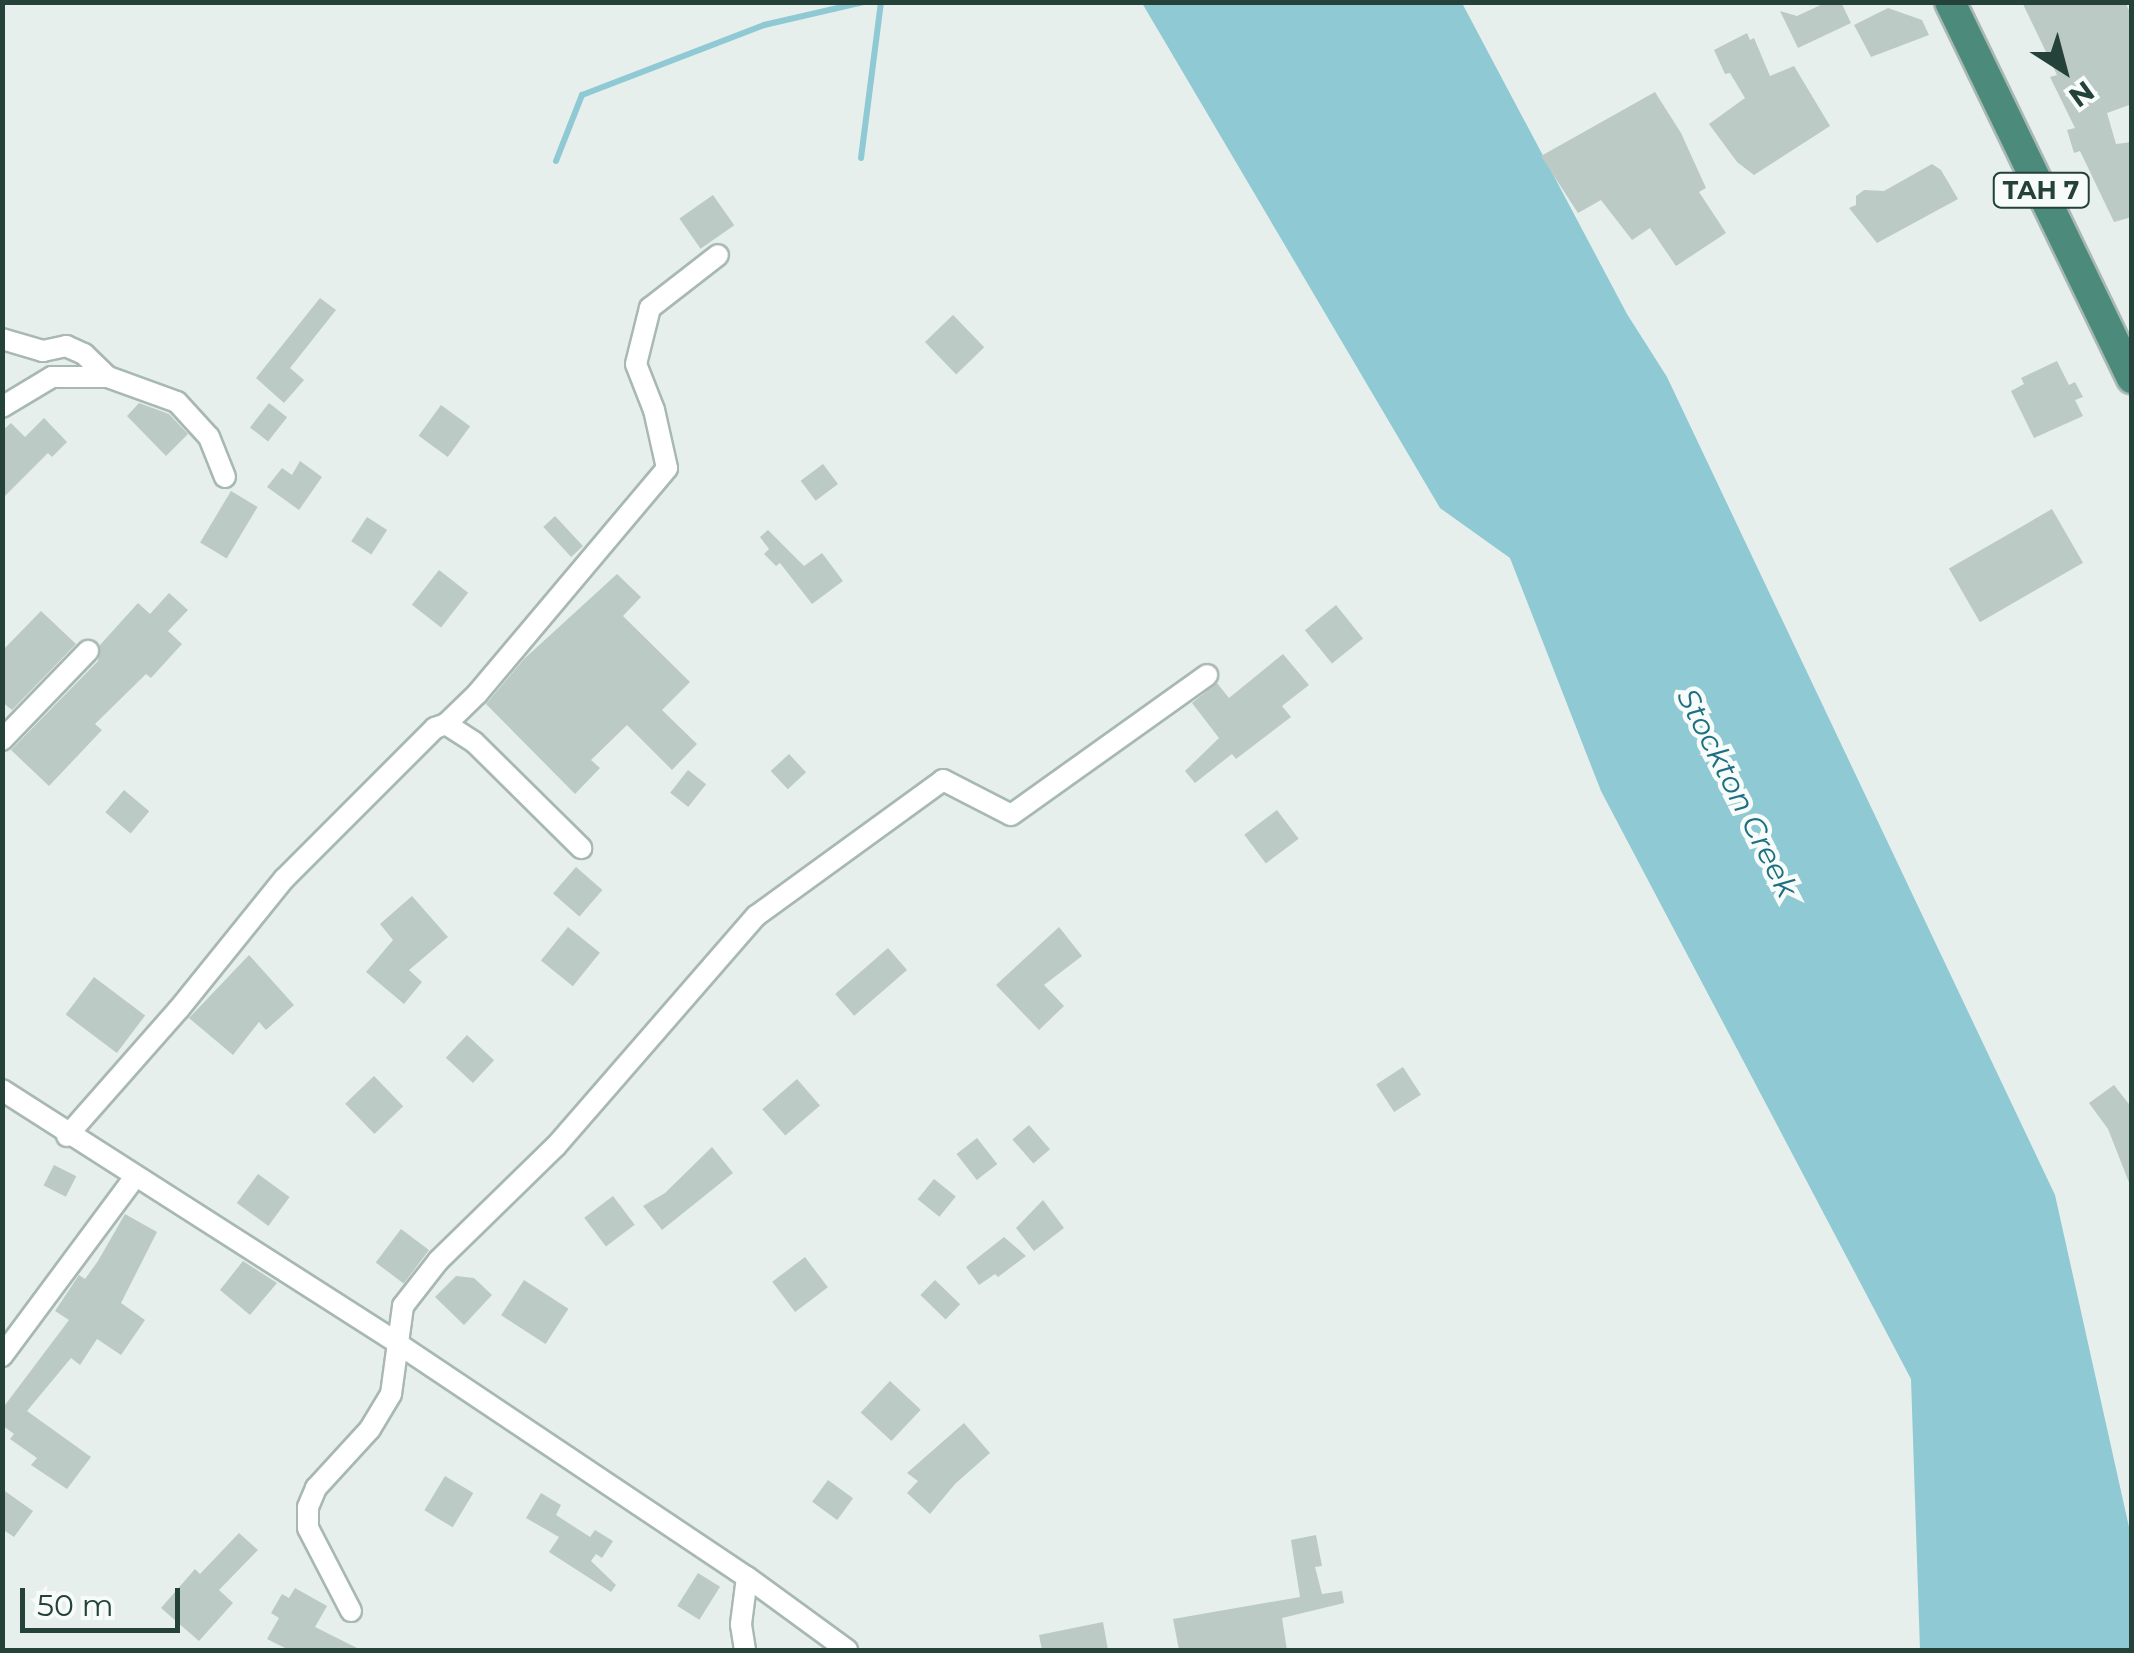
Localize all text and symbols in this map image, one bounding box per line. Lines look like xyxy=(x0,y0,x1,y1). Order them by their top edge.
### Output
north arrow xyxy=(2014,20,2114,120)
text: N xyxy=(2062,74,2101,115)
road number: TAH 7 xyxy=(1991,170,2091,210)
water label: Stockton Creek xyxy=(1669,683,1805,903)
scale bar xyxy=(25,1568,185,1630)
text: 50 m xyxy=(37,1587,114,1624)

